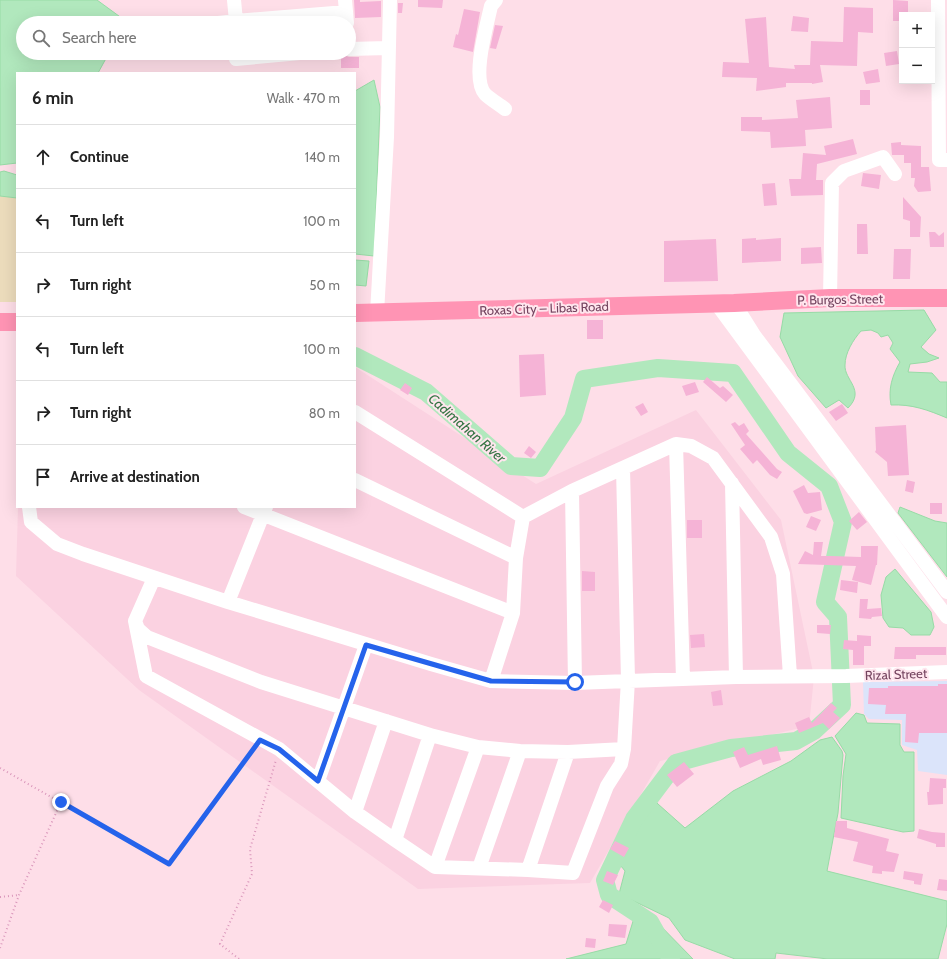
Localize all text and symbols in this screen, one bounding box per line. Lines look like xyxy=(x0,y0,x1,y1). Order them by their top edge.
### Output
map controls xyxy=(899,12,935,84)
button: + xyxy=(899,12,935,48)
search box xyxy=(16,16,356,60)
icon: search xyxy=(30,27,52,49)
text: Search here xyxy=(62,29,137,47)
button: − xyxy=(899,48,935,84)
text: 6 min xyxy=(32,88,74,108)
text: Walk · 470 m xyxy=(267,90,340,106)
icon: ahead xyxy=(32,146,54,168)
text: Continue xyxy=(70,148,129,166)
text: 140 m xyxy=(305,149,340,165)
icon: left xyxy=(32,210,54,232)
text: Turn left xyxy=(70,212,124,230)
text: 100 m xyxy=(303,213,340,229)
icon: right xyxy=(32,274,54,296)
text: Turn right xyxy=(70,276,131,294)
text: 50 m xyxy=(310,277,340,293)
street label: P. Burgos Street xyxy=(797,290,884,308)
street label: Roxas City – Libas Road xyxy=(479,298,609,318)
icon: left xyxy=(32,338,54,360)
text: Turn left xyxy=(70,340,124,358)
text: 100 m xyxy=(303,341,340,357)
water label: Cadimahan River xyxy=(425,389,510,467)
icon: right xyxy=(32,402,54,424)
text: Turn right xyxy=(70,404,131,422)
text: 80 m xyxy=(309,405,340,421)
icon: arrive xyxy=(32,466,54,488)
text: Arrive at destination xyxy=(70,468,200,486)
street label: Rizal Street xyxy=(865,665,928,683)
route start xyxy=(566,673,584,691)
route end xyxy=(52,793,70,811)

